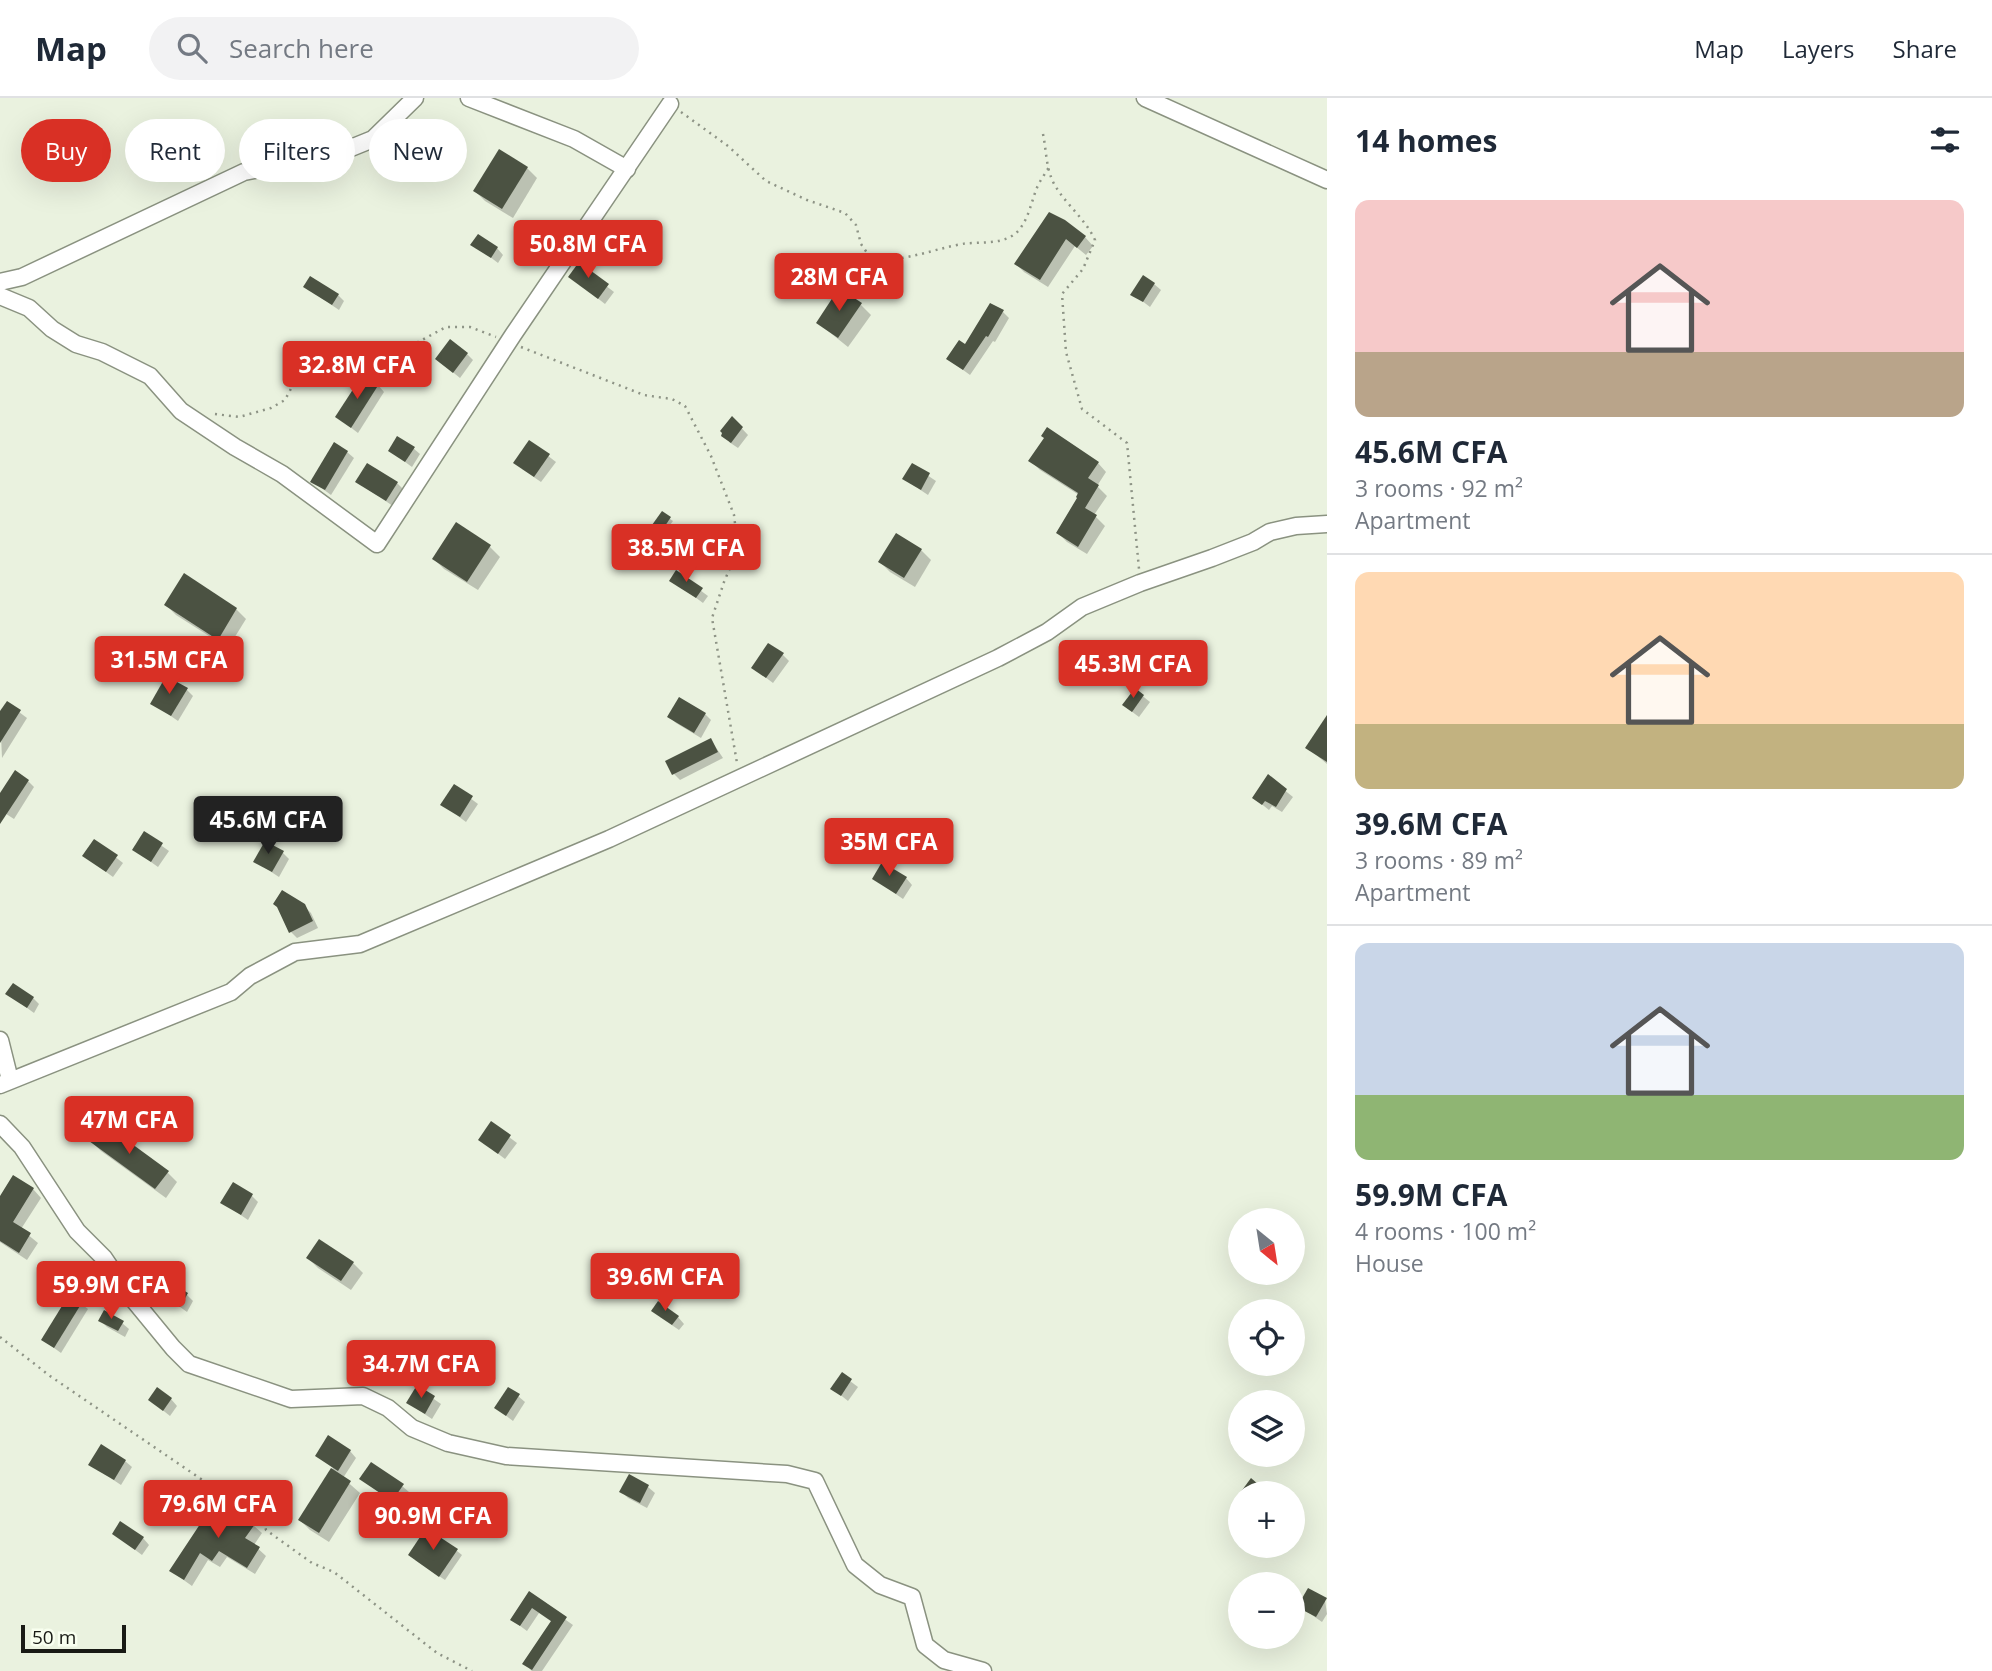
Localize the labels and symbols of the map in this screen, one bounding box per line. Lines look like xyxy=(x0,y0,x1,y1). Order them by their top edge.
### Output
pin: 50.8M CFA xyxy=(508,220,668,280)
pin: 28M CFA xyxy=(774,254,904,313)
pin: 32.8M CFA xyxy=(277,342,437,401)
pin: 38.5M CFA xyxy=(606,524,766,584)
pin: 31.5M CFA xyxy=(89,636,249,696)
pin: 45.3M CFA xyxy=(1053,640,1213,700)
pin: 45.6M CFA xyxy=(188,796,348,856)
pin: 35M CFA xyxy=(824,818,954,878)
pin: 47M CFA xyxy=(64,1096,194,1156)
north arrow xyxy=(1228,1208,1306,1284)
pin: 39.6M CFA xyxy=(585,1254,745,1313)
pin: 59.9M CFA xyxy=(31,1262,191,1321)
pin: 34.7M CFA xyxy=(341,1340,501,1400)
pin: 79.6M CFA xyxy=(138,1480,298,1540)
pin: 90.9M CFA xyxy=(353,1492,513,1552)
scale bar xyxy=(21,1622,126,1654)

